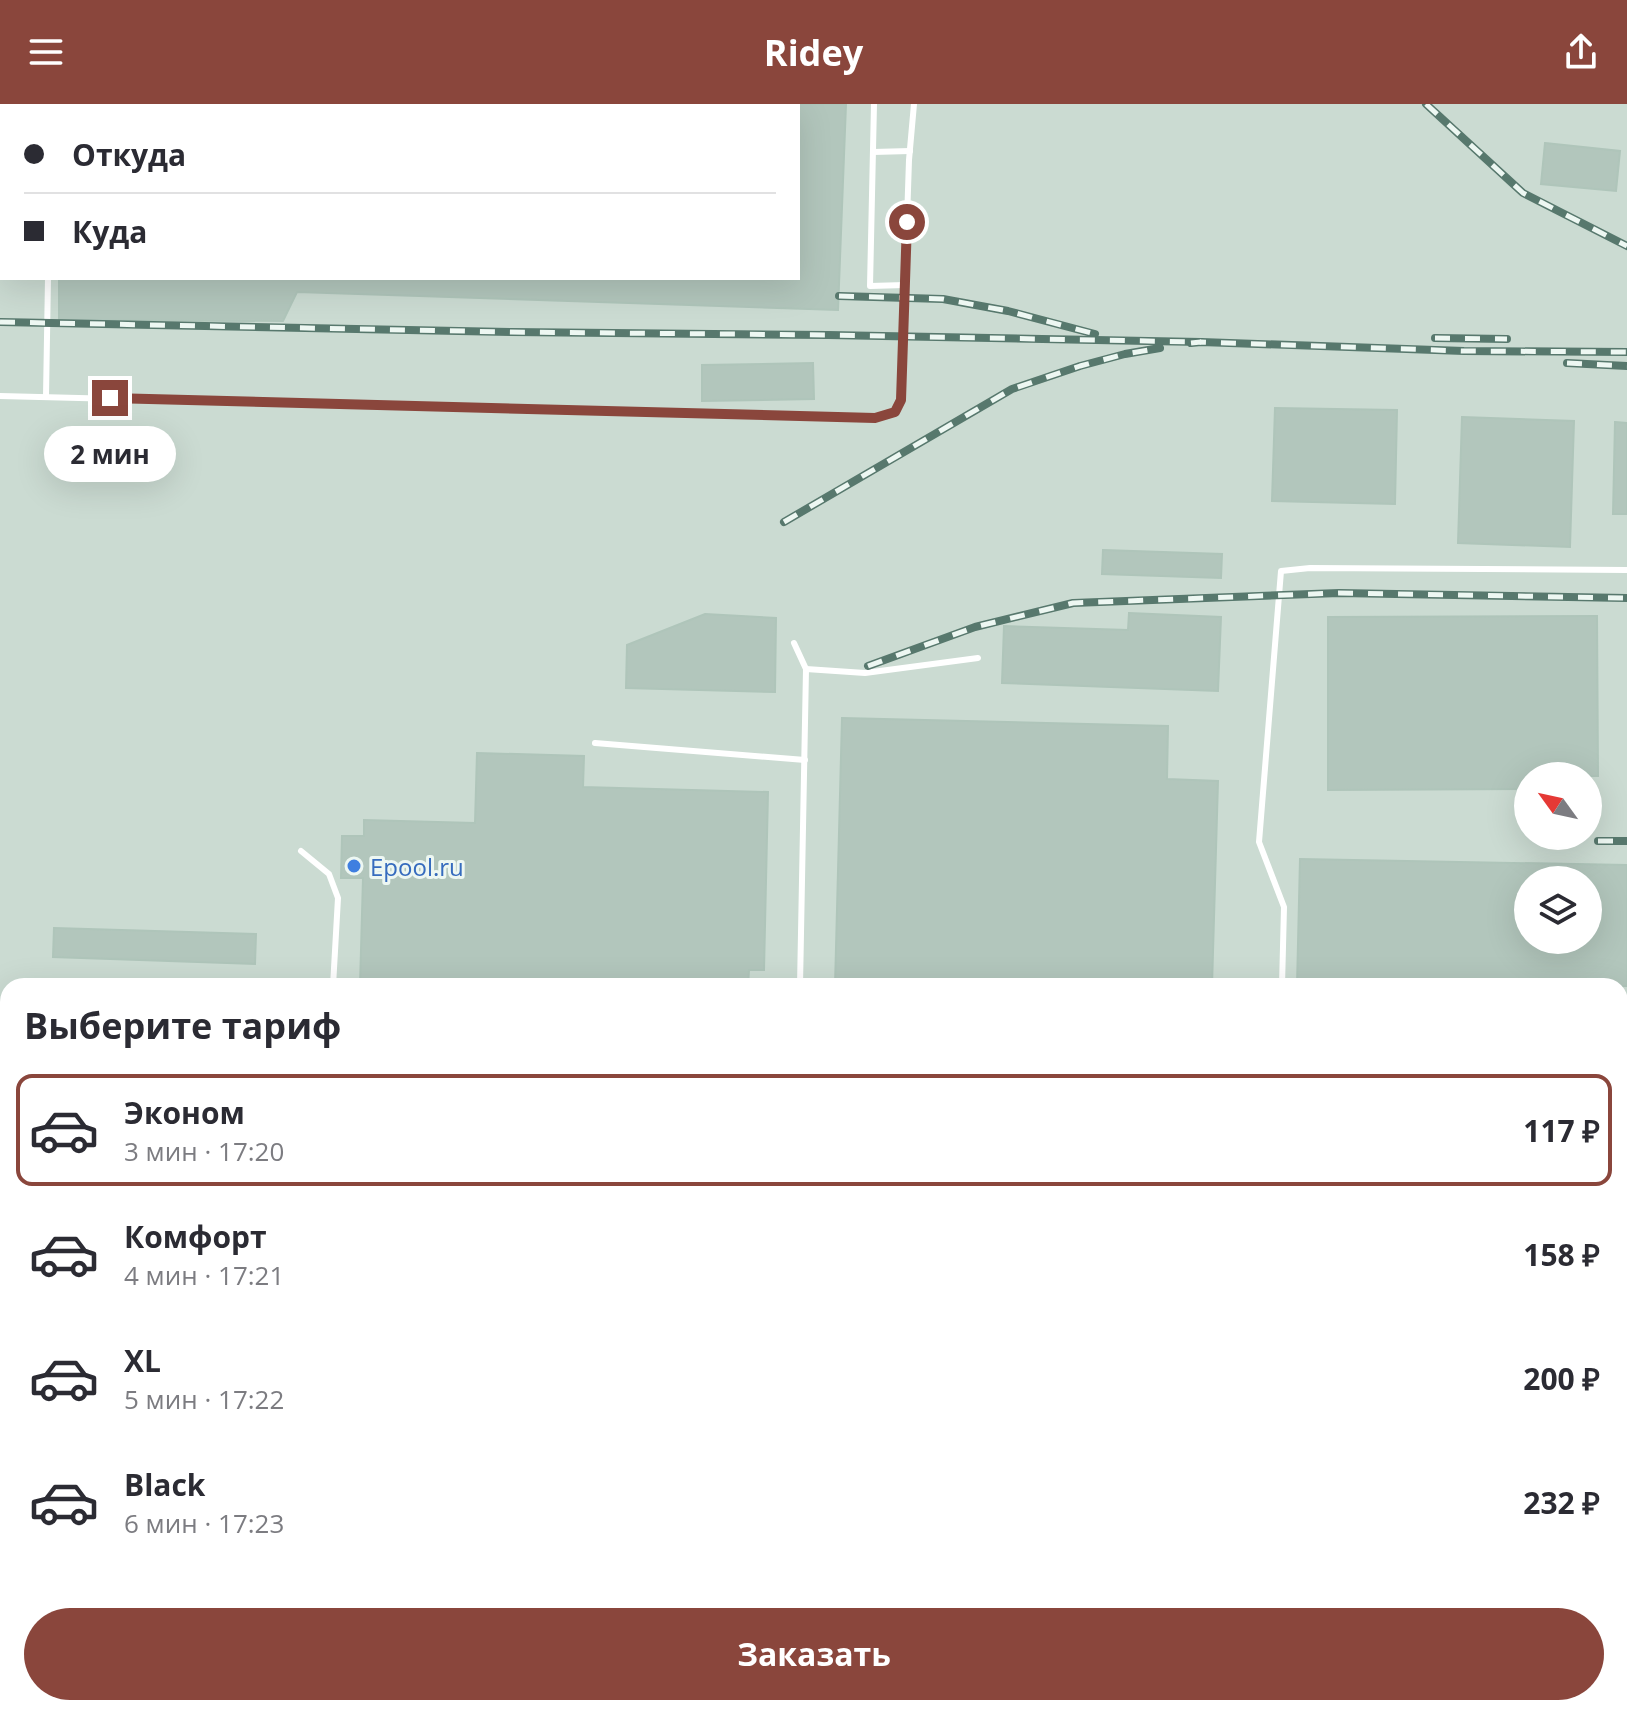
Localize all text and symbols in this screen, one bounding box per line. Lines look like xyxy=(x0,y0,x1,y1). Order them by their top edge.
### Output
text: Ridey xyxy=(764,28,863,77)
icon: menu xyxy=(24,30,68,74)
icon: share xyxy=(1559,30,1603,74)
text: Откуда xyxy=(72,134,186,175)
route start xyxy=(889,204,925,240)
text: Куда xyxy=(72,211,147,252)
route end xyxy=(92,380,128,416)
callout: 2 мин xyxy=(44,426,176,482)
text: 2 мин xyxy=(70,436,150,472)
north arrow xyxy=(1514,762,1602,850)
map controls xyxy=(1514,762,1602,954)
place label: Epool.ru xyxy=(370,850,464,883)
marker: Epool.ru xyxy=(345,857,363,875)
button: layers xyxy=(1514,866,1602,954)
text: Выберите тариф xyxy=(24,1001,341,1050)
text: Эконом xyxy=(124,1092,245,1133)
icon: car xyxy=(28,1094,100,1166)
text: 117 ₽ xyxy=(1523,1110,1600,1151)
text: 3 мин · 17:20 xyxy=(124,1133,284,1169)
text: Комфорт xyxy=(124,1216,267,1257)
icon: car xyxy=(28,1218,100,1290)
text: 158 ₽ xyxy=(1523,1234,1600,1275)
text: 4 мин · 17:21 xyxy=(124,1257,284,1293)
text: XL xyxy=(124,1340,161,1381)
icon: car xyxy=(28,1342,100,1414)
text: 200 ₽ xyxy=(1523,1358,1600,1399)
text: 5 мин · 17:22 xyxy=(124,1381,284,1417)
text: Black xyxy=(124,1464,205,1505)
icon: car xyxy=(28,1466,100,1538)
text: 232 ₽ xyxy=(1523,1482,1600,1523)
text: 6 мин · 17:23 xyxy=(124,1505,284,1541)
button: Заказать xyxy=(24,1608,1604,1700)

